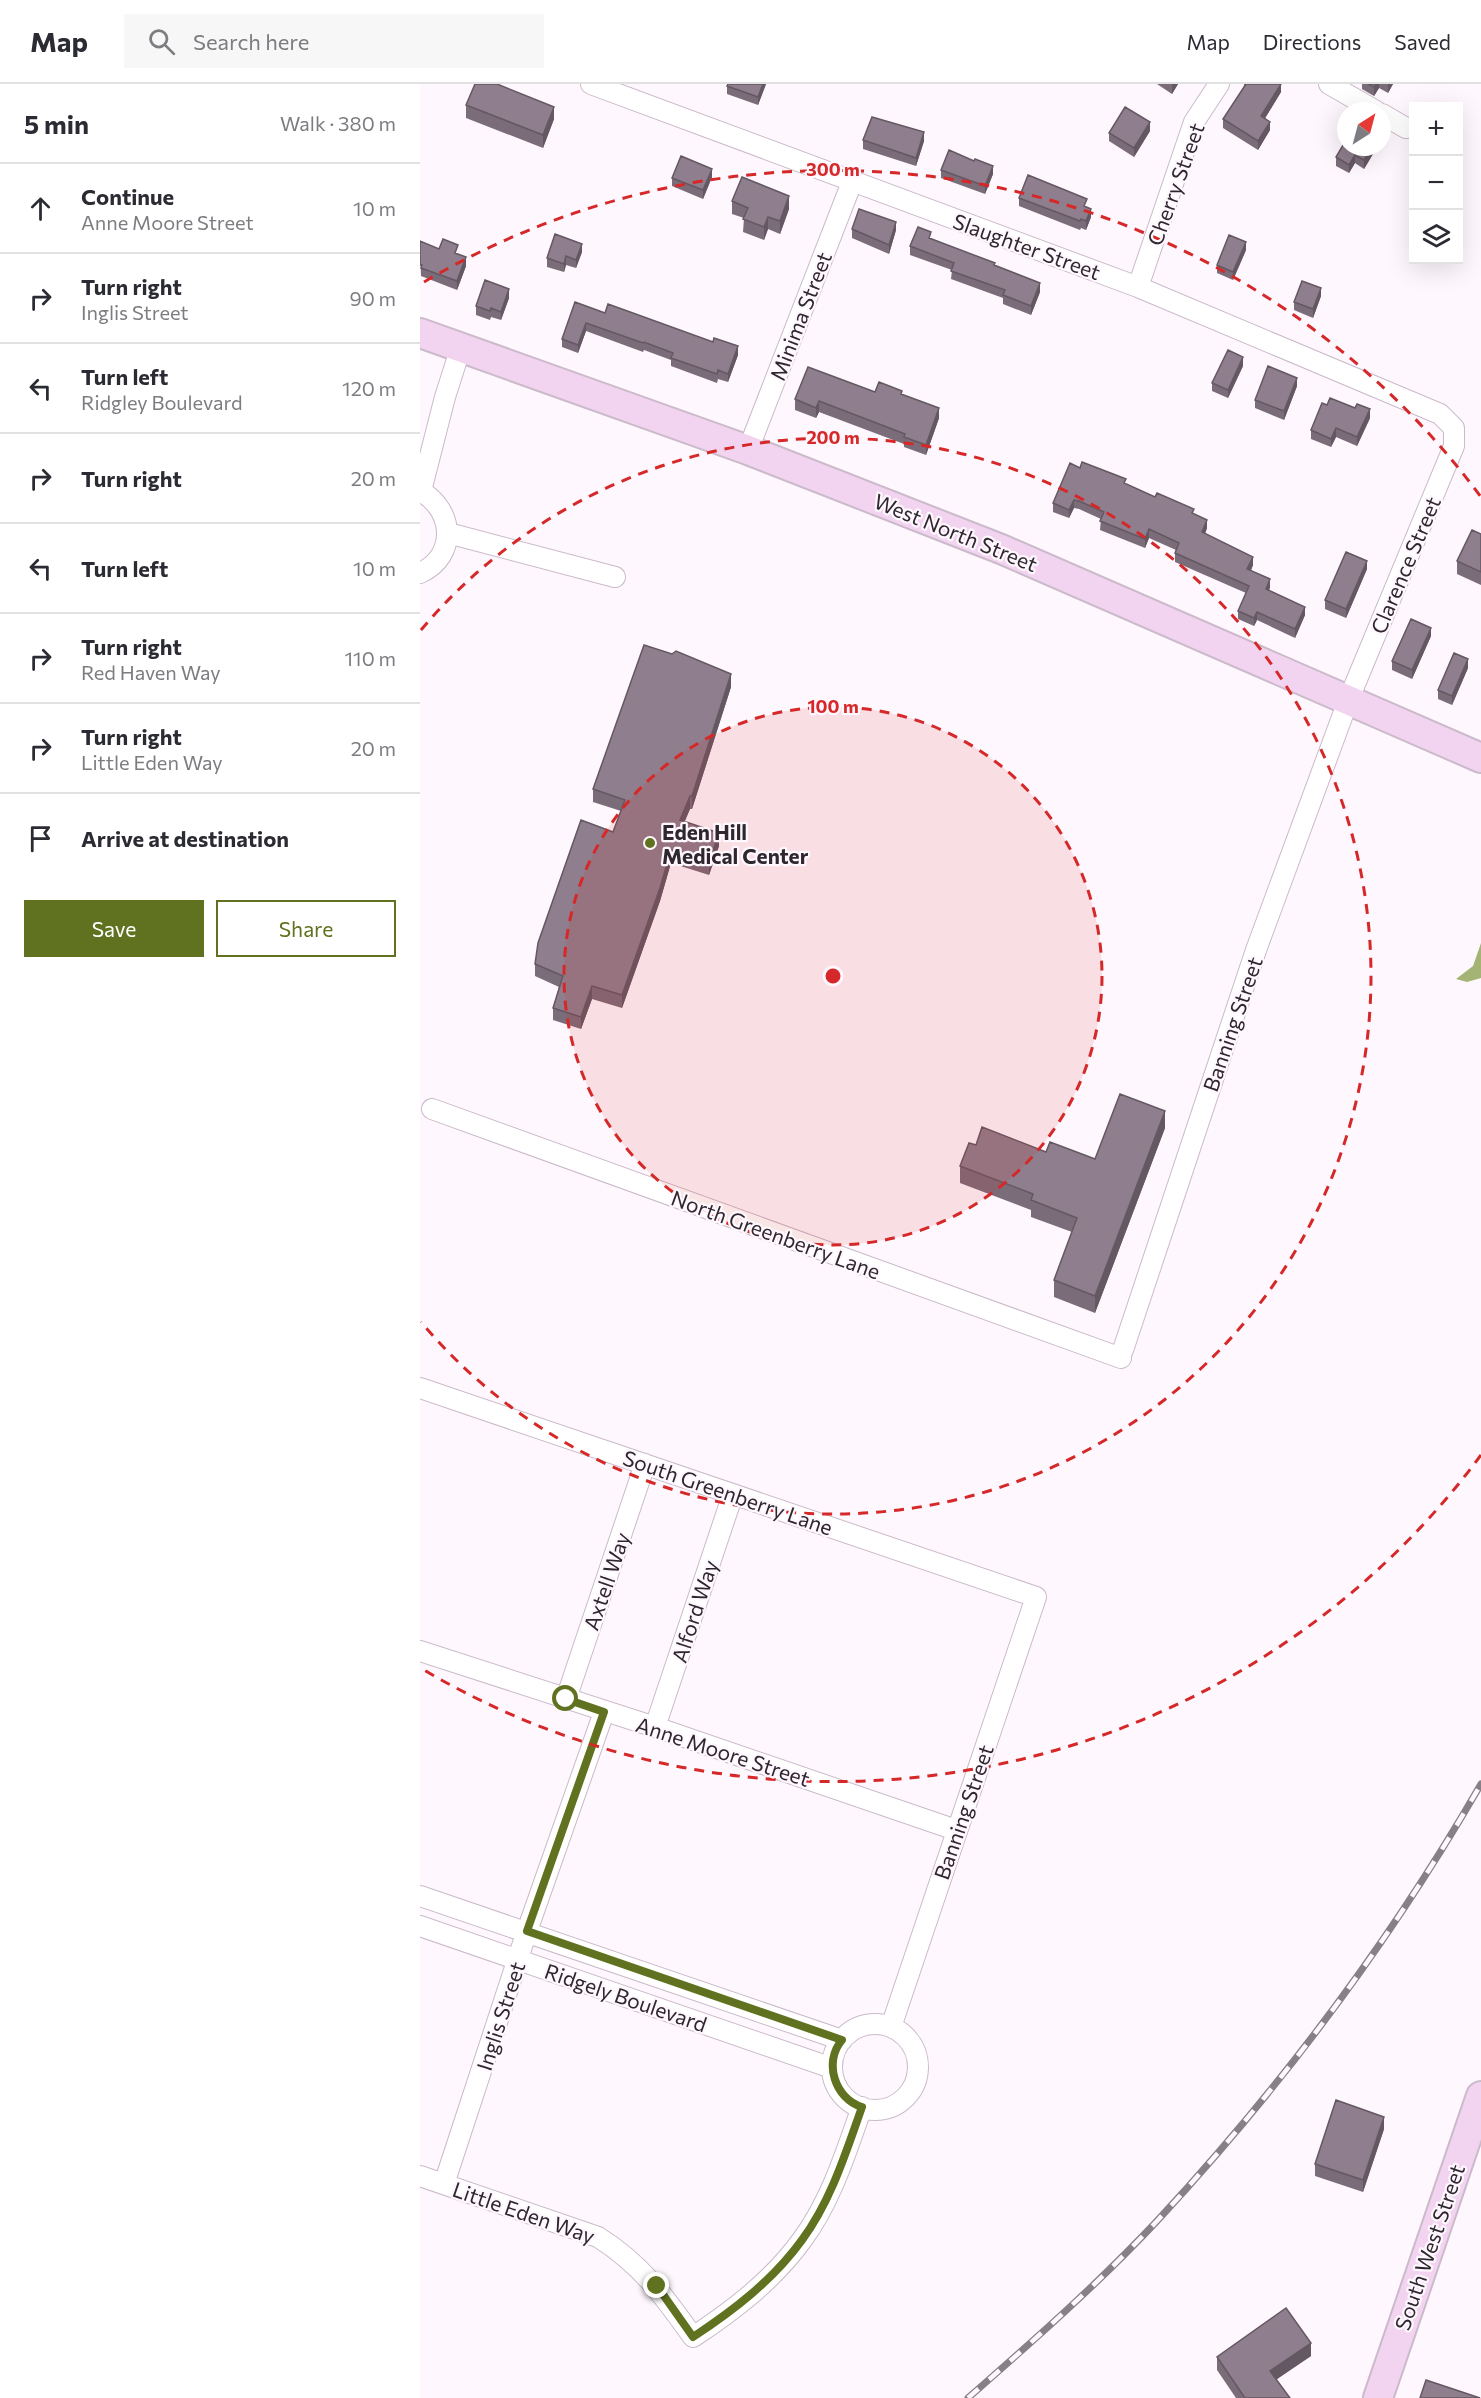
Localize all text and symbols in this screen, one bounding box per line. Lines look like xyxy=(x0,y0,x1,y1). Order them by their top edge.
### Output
search box xyxy=(124,14,544,68)
text: Map xyxy=(30,24,88,58)
icon: search xyxy=(145,25,178,58)
text: Search here xyxy=(193,28,309,55)
text: Map xyxy=(1187,29,1230,54)
text: Directions xyxy=(1263,29,1361,54)
text: Saved xyxy=(1394,29,1451,54)
north arrow xyxy=(1337,102,1391,156)
map controls xyxy=(1409,102,1463,264)
button: + xyxy=(1409,102,1463,156)
text: 5 min xyxy=(24,108,89,139)
text: Walk · 380 m xyxy=(280,111,396,135)
street label: Cherry Street xyxy=(1141,119,1209,249)
button: − xyxy=(1409,156,1463,210)
text: 300 m xyxy=(806,158,860,180)
text: Continue xyxy=(81,183,174,210)
icon: ahead xyxy=(24,192,57,225)
text: 10 m xyxy=(353,196,396,220)
street label: Slaughter Street xyxy=(950,208,1104,284)
text: Anne Moore Street xyxy=(81,210,254,234)
button: layers xyxy=(1409,210,1463,264)
street label: Minima Street xyxy=(764,248,836,384)
text: Turn right xyxy=(81,273,182,300)
icon: right xyxy=(24,282,57,315)
text: 90 m xyxy=(350,286,396,310)
text: Inglis Street xyxy=(81,300,189,324)
text: Turn left xyxy=(81,363,168,390)
icon: left xyxy=(24,372,57,405)
text: 120 m xyxy=(342,376,396,400)
text: Ridgley Boulevard xyxy=(81,390,243,414)
text: 200 m xyxy=(806,426,860,448)
icon: right xyxy=(24,462,57,495)
text: Turn right xyxy=(81,465,182,492)
text: 20 m xyxy=(351,466,396,490)
street label: West North Street xyxy=(871,488,1041,576)
street label: Clarence Street xyxy=(1365,493,1445,637)
icon: left xyxy=(24,552,57,585)
text: Turn left xyxy=(81,555,168,582)
text: 10 m xyxy=(353,556,396,580)
text: Turn right xyxy=(81,633,182,660)
icon: right xyxy=(24,642,57,675)
text: 110 m xyxy=(345,646,396,670)
text: Red Haven Way xyxy=(81,660,221,684)
text: 100 m xyxy=(807,695,859,717)
text: Turn right xyxy=(81,723,182,750)
icon: right xyxy=(24,732,57,765)
text: 20 m xyxy=(351,736,396,760)
text: Little Eden Way xyxy=(81,750,223,774)
place label: Eden Hill Medical Center xyxy=(662,819,809,868)
icon: arrive xyxy=(24,822,57,855)
text: Arrive at destination xyxy=(81,825,289,852)
marker: Eden Hill Medical Center xyxy=(643,836,657,850)
button: Save xyxy=(24,900,204,957)
button: Share xyxy=(216,900,396,957)
street label: Banning Street xyxy=(1197,953,1267,1095)
centre of rings xyxy=(823,966,843,986)
street label: North Greenberry Lane xyxy=(668,1185,884,1283)
street label: South Greenberry Lane xyxy=(620,1444,836,1540)
street label: Axtell Way xyxy=(578,1529,634,1633)
street label: Alford Way xyxy=(666,1556,722,1665)
route start xyxy=(552,1685,578,1711)
street label: Anne Moore Street xyxy=(633,1711,813,1791)
street label: Banning Street xyxy=(928,1741,998,1883)
street label: Inglis Street xyxy=(471,1958,529,2074)
street label: Ridgely Boulevard xyxy=(542,1958,710,2036)
street label: South West Street xyxy=(1389,2161,1469,2333)
street label: Little Eden Way xyxy=(450,2176,598,2248)
route end xyxy=(643,2272,669,2298)

